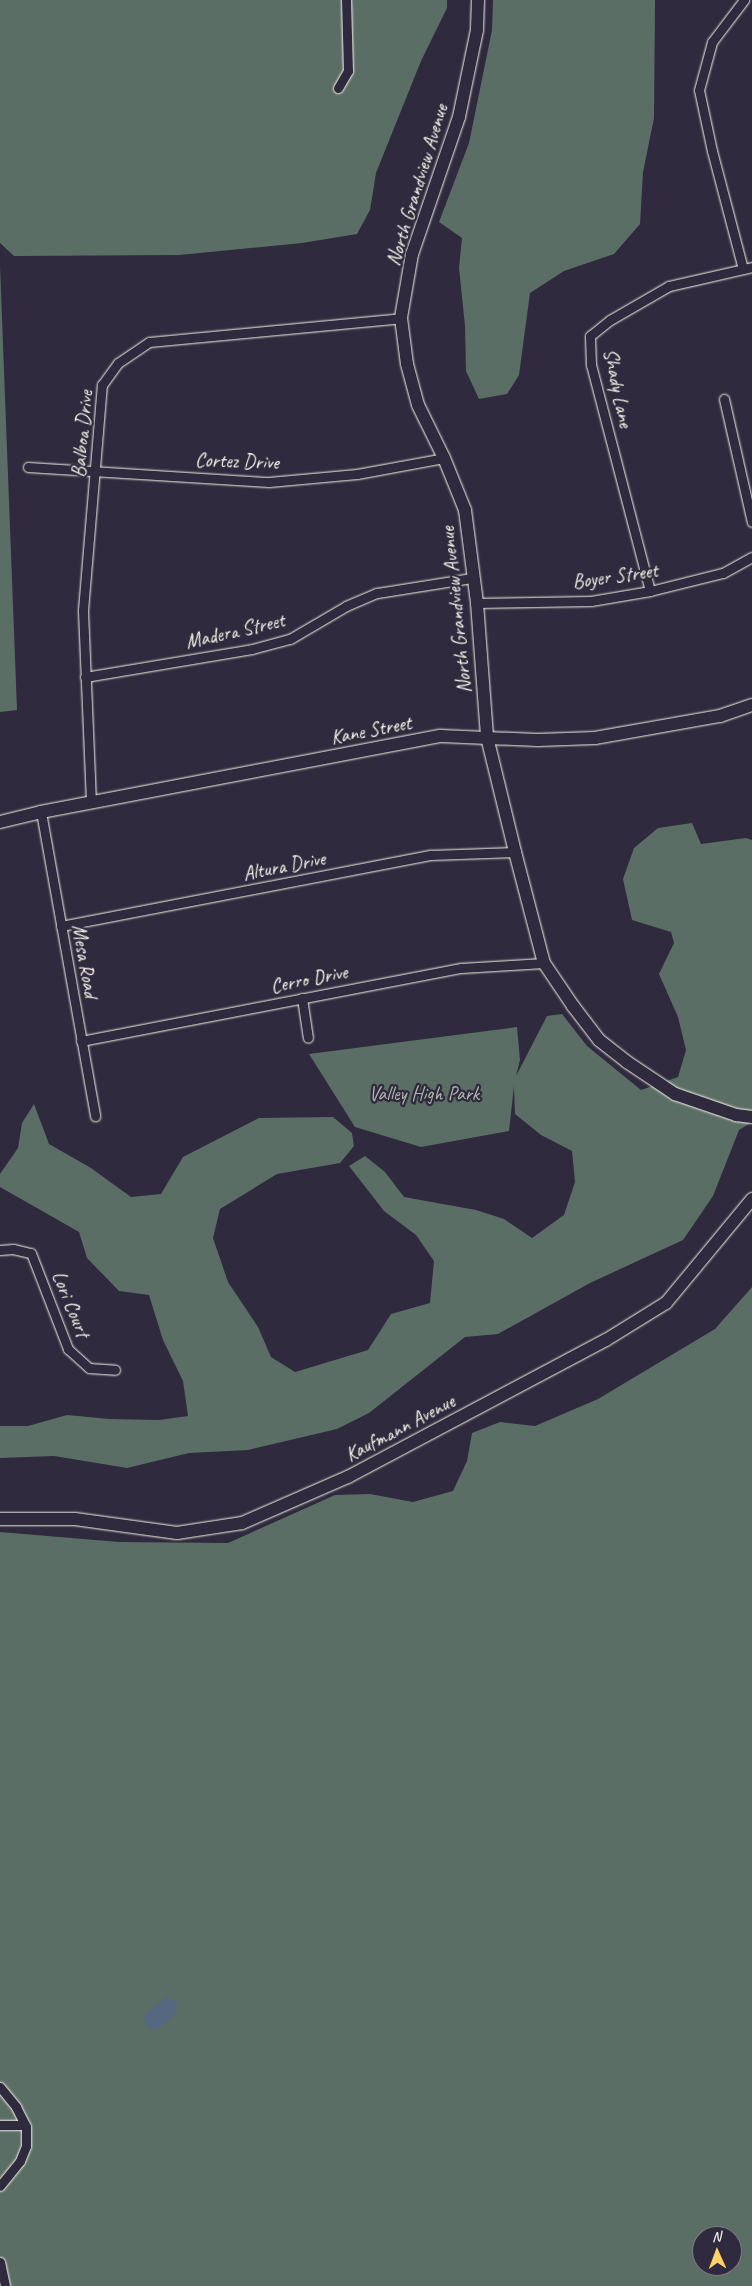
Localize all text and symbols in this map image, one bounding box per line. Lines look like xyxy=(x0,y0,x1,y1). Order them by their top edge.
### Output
street label: North Grandview Avenue xyxy=(381,102,453,268)
street label: Shady Lane xyxy=(598,346,638,430)
street label: Balboa Drive xyxy=(66,390,98,478)
street label: Cortez Drive xyxy=(195,448,279,474)
street label: North Grandview Avenue xyxy=(435,526,477,694)
street label: Boyer Street xyxy=(571,558,659,594)
street label: Madera Street xyxy=(183,608,287,654)
street label: Kane Street xyxy=(329,710,413,750)
street label: Altura Drive xyxy=(241,846,327,886)
street label: Mesa Road xyxy=(67,922,103,1000)
street label: Cerro Drive xyxy=(268,960,350,998)
park label: Valley High Park xyxy=(369,1081,479,1105)
street label: Lori Court xyxy=(47,1267,95,1341)
street label: Kaufmann Avenue xyxy=(341,1389,459,1467)
north arrow xyxy=(692,2226,742,2276)
text: N xyxy=(712,2228,721,2245)

